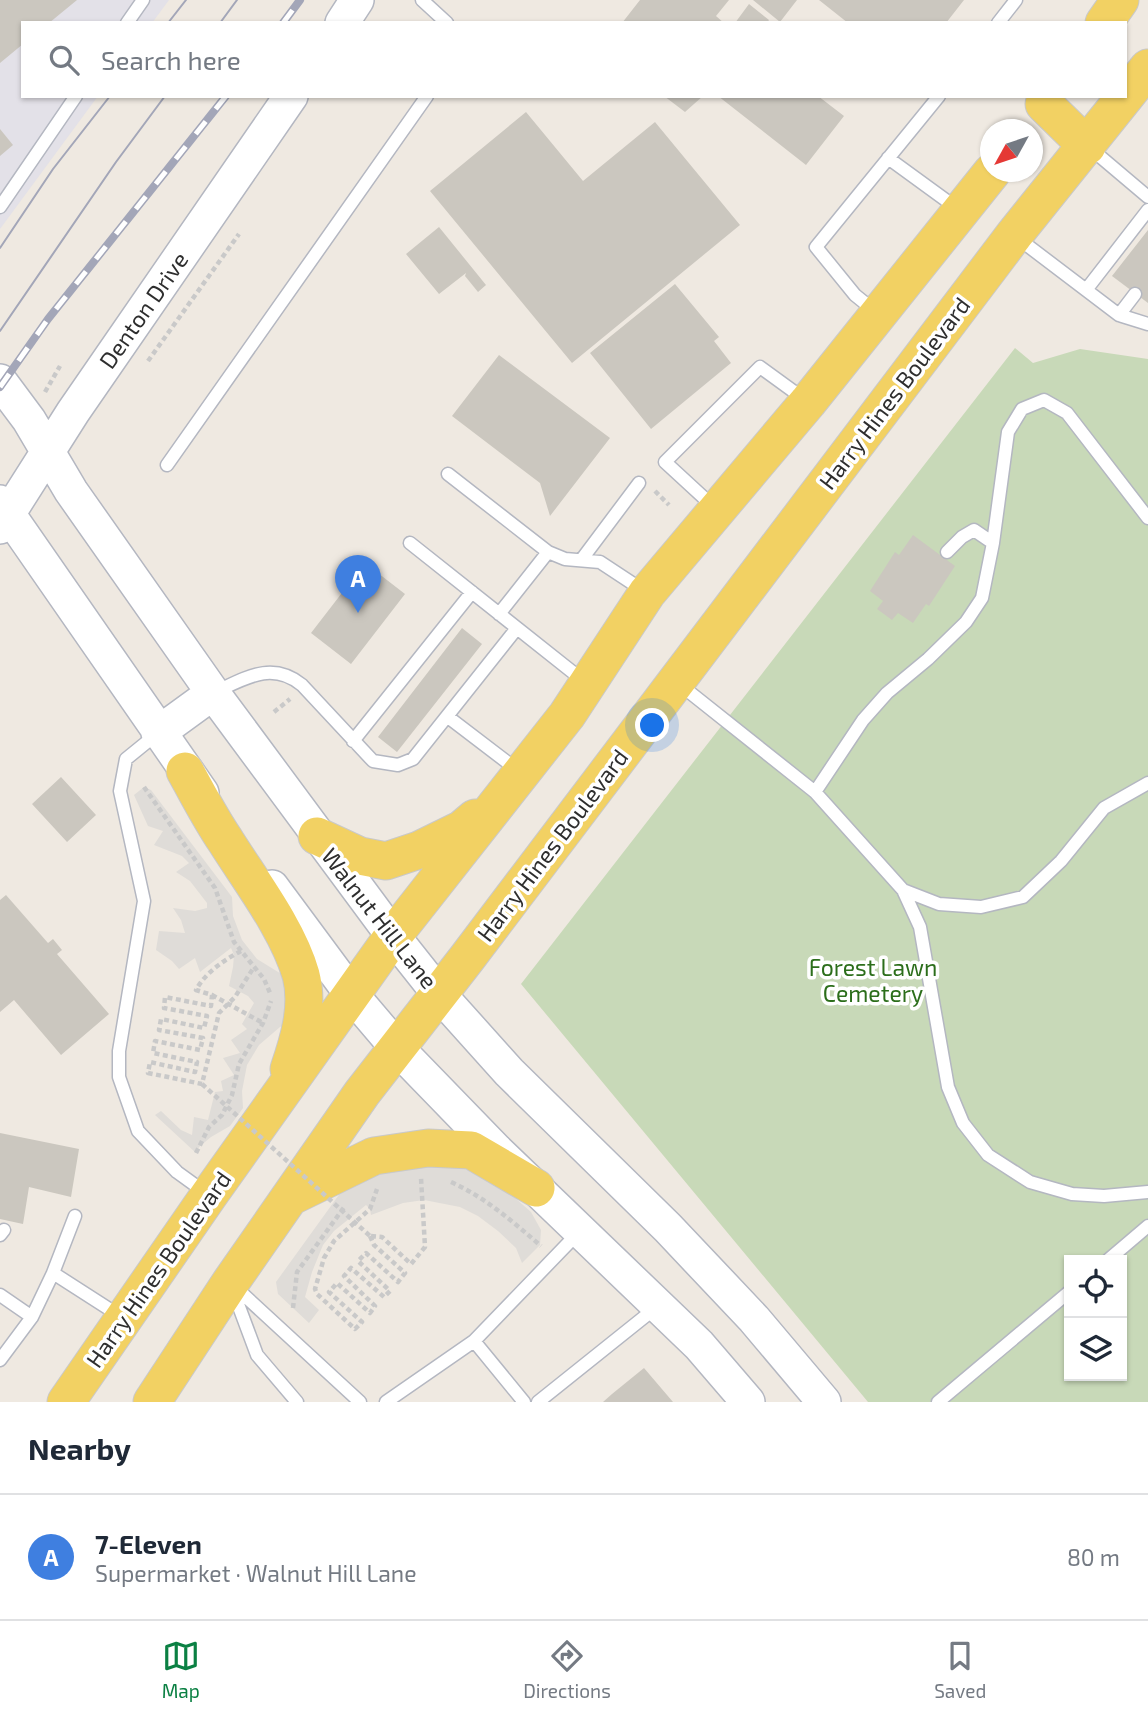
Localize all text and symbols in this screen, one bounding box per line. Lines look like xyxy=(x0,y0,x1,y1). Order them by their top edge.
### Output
search box xyxy=(21,21,1127,98)
icon: search xyxy=(45,41,83,79)
text: Search here xyxy=(101,44,241,75)
north arrow xyxy=(980,119,1043,182)
street label: Denton Drive xyxy=(93,246,193,374)
street label: Harry Hines Boulevard xyxy=(813,291,975,495)
pin: A xyxy=(335,555,381,613)
your location xyxy=(635,708,669,742)
street label: Harry Hines Boulevard xyxy=(471,743,633,947)
street label: Walnut Hill Lane xyxy=(316,842,444,994)
park label: Forest Lawn Cemetery xyxy=(809,953,937,1007)
street label: Harry Hines Boulevard xyxy=(80,1165,236,1373)
map controls xyxy=(1064,1255,1127,1381)
button: locate xyxy=(1064,1255,1127,1318)
button: layers xyxy=(1064,1318,1127,1381)
text: Nearby xyxy=(28,1430,131,1466)
text: 7-Eleven xyxy=(95,1528,202,1559)
text: A xyxy=(43,1543,59,1571)
text: 80 m xyxy=(1067,1543,1120,1571)
text: Supermarket · Walnut Hill Lane xyxy=(95,1559,417,1587)
tab: Map xyxy=(162,1637,200,1702)
tab: Directions xyxy=(523,1637,611,1702)
tab: Saved xyxy=(934,1637,986,1702)

